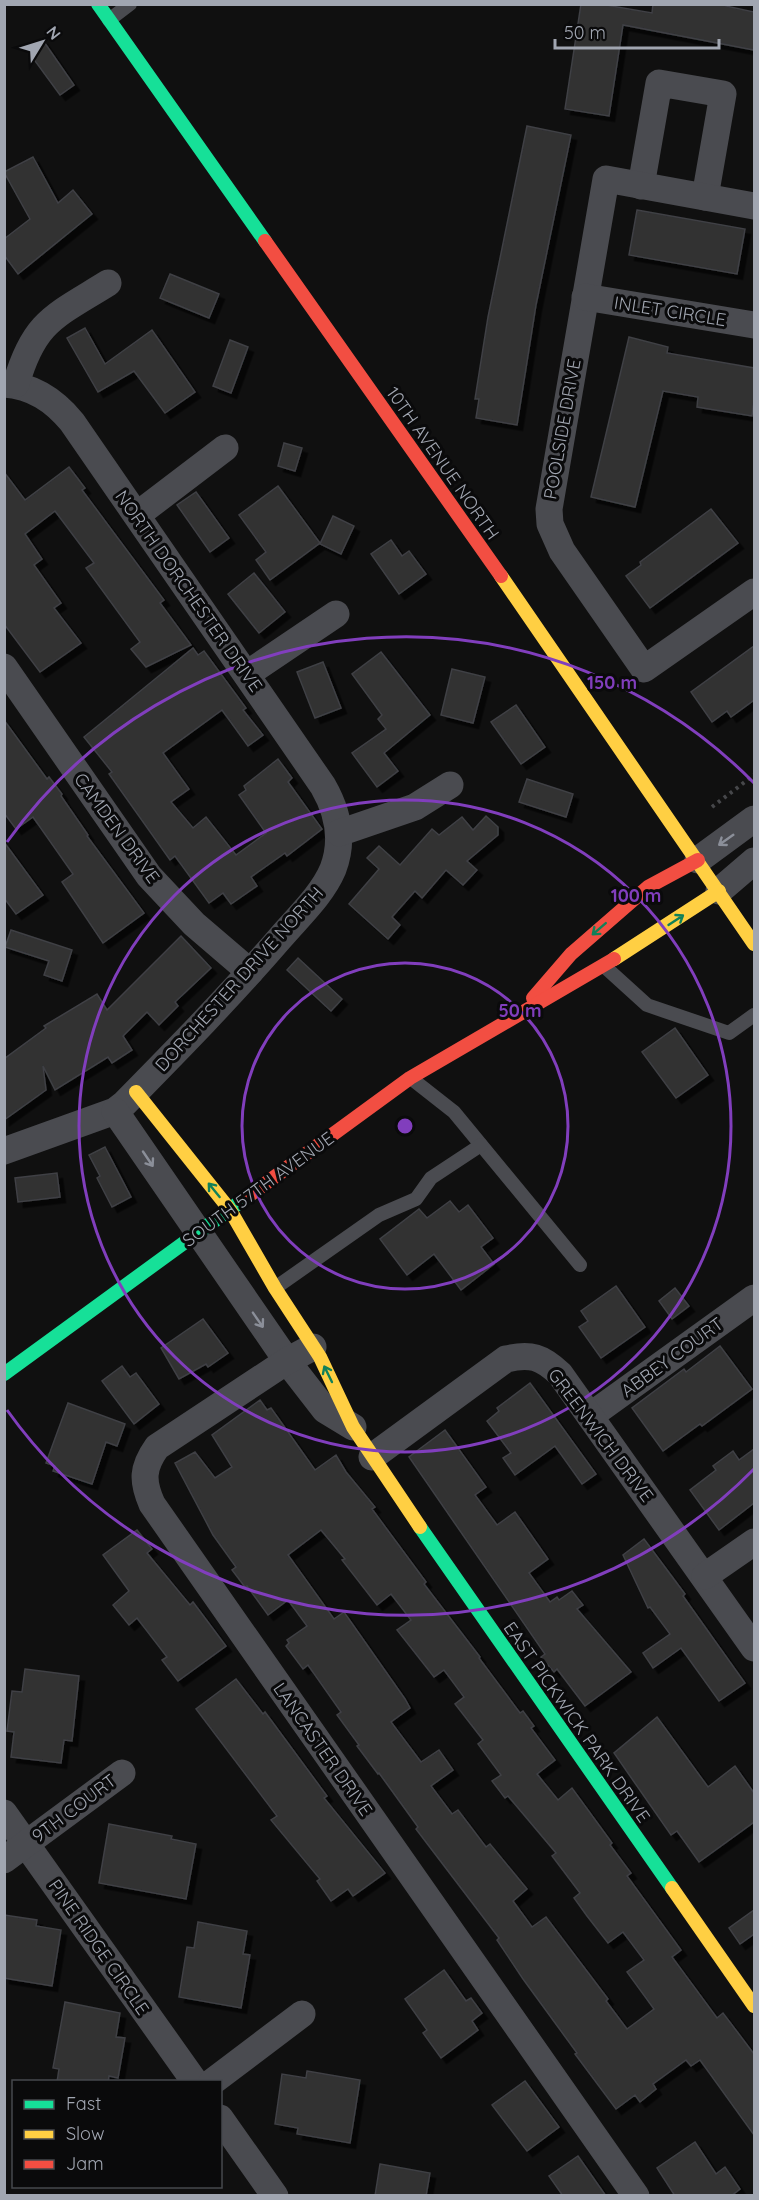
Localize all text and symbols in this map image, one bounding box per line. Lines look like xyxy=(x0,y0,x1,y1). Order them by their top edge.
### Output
north arrow xyxy=(12,12,72,72)
scale bar xyxy=(555,12,718,50)
text: 50 m xyxy=(564,21,606,44)
text: N xyxy=(42,22,65,44)
street label: INLET CIRCLE xyxy=(612,291,728,331)
street label: POOLSIDE DRIVE xyxy=(538,357,586,501)
street label: 10TH AVENUE NORTH xyxy=(382,382,504,544)
street label: NORTH DORCHESTER DRIVE xyxy=(111,486,267,696)
text: 150 m xyxy=(587,671,637,694)
street label: CAMDEN DRIVE xyxy=(69,768,165,888)
one-way arrow xyxy=(719,834,735,846)
street label: DORCHESTER DRIVE NORTH xyxy=(150,882,328,1076)
text: 100 m xyxy=(611,884,661,907)
one-way arrow xyxy=(667,914,684,926)
one-way arrow xyxy=(592,922,607,936)
text: 50 m xyxy=(498,999,542,1022)
centre of rings xyxy=(395,1116,415,1136)
street label: SOUTH 57TH AVENUE xyxy=(178,1126,338,1252)
one-way arrow xyxy=(142,1150,154,1167)
one-way arrow xyxy=(208,1183,221,1199)
one-way arrow xyxy=(252,1311,264,1327)
street label: ABBEY COURT xyxy=(616,1312,728,1402)
street label: GREENWICH DRIVE xyxy=(543,1364,659,1506)
one-way arrow xyxy=(321,1365,333,1383)
street label: EAST PICKWICK PARK DRIVE xyxy=(499,1617,655,1827)
street label: LANCASTER DRIVE xyxy=(268,1678,378,1820)
street label: 9TH COURT xyxy=(27,1769,121,1847)
street label: PINE RIDGE CIRCLE xyxy=(44,1875,154,2019)
legend xyxy=(12,2080,222,2188)
text: Fast xyxy=(66,2092,101,2115)
text: Slow xyxy=(66,2122,104,2145)
text: Jam xyxy=(66,2152,104,2175)

